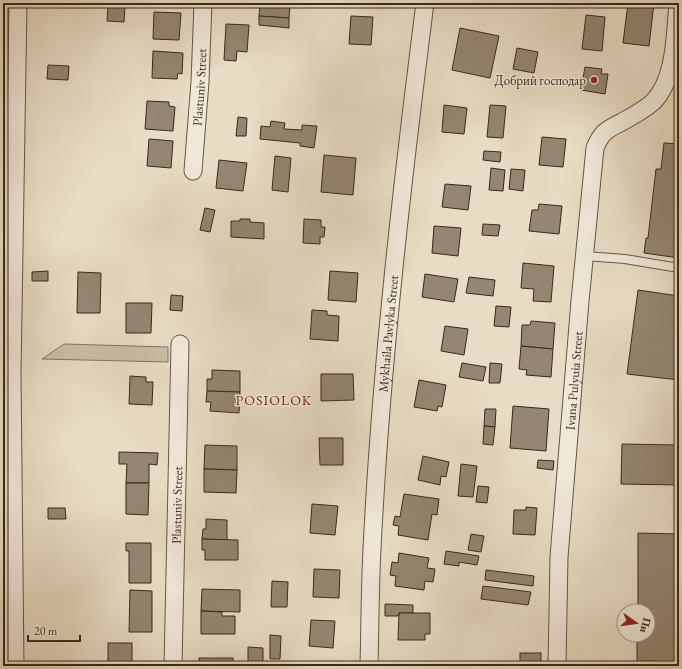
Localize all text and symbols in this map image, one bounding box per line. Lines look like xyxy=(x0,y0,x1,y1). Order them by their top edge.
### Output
street label: Plastuniv Street xyxy=(189,48,210,127)
place label: Добрий господар xyxy=(495,72,586,89)
marker: Добрий господар xyxy=(589,75,599,85)
street label: Mykhaila Pavlyka Street xyxy=(374,274,402,393)
street label: Ivana Pulyuia Street xyxy=(561,331,586,431)
district label: POSIOLOK xyxy=(236,391,312,409)
street label: Plastuniv Street xyxy=(168,466,186,544)
north arrow xyxy=(616,603,656,643)
text: Пн xyxy=(637,616,654,635)
scale bar xyxy=(28,617,80,643)
text: 20 m xyxy=(34,623,58,639)

